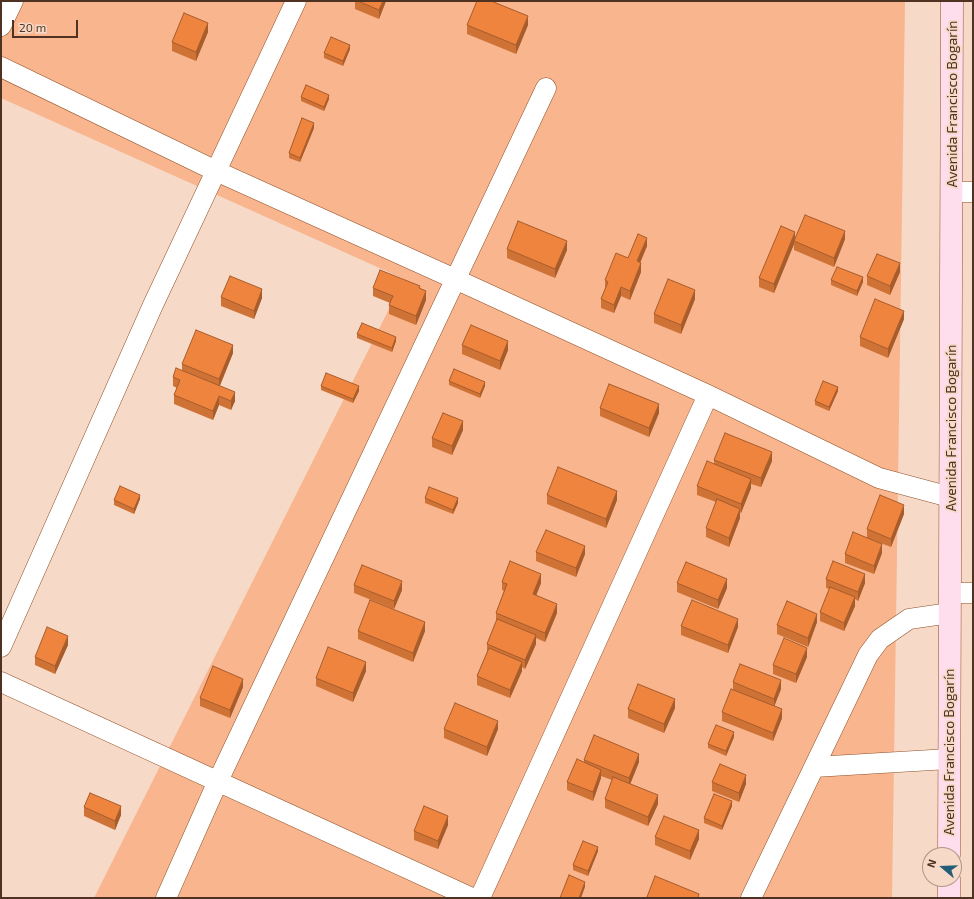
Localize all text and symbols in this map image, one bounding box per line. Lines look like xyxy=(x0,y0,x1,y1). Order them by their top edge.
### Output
scale bar xyxy=(14,12,80,38)
text: 20 m xyxy=(19,20,46,34)
street label: Avenida Francisco Bogarín xyxy=(944,21,960,187)
street label: Avenida Francisco Bogarín xyxy=(943,345,959,511)
street label: Avenida Francisco Bogarín xyxy=(941,669,957,835)
north arrow xyxy=(922,847,962,887)
text: N xyxy=(924,857,939,869)

